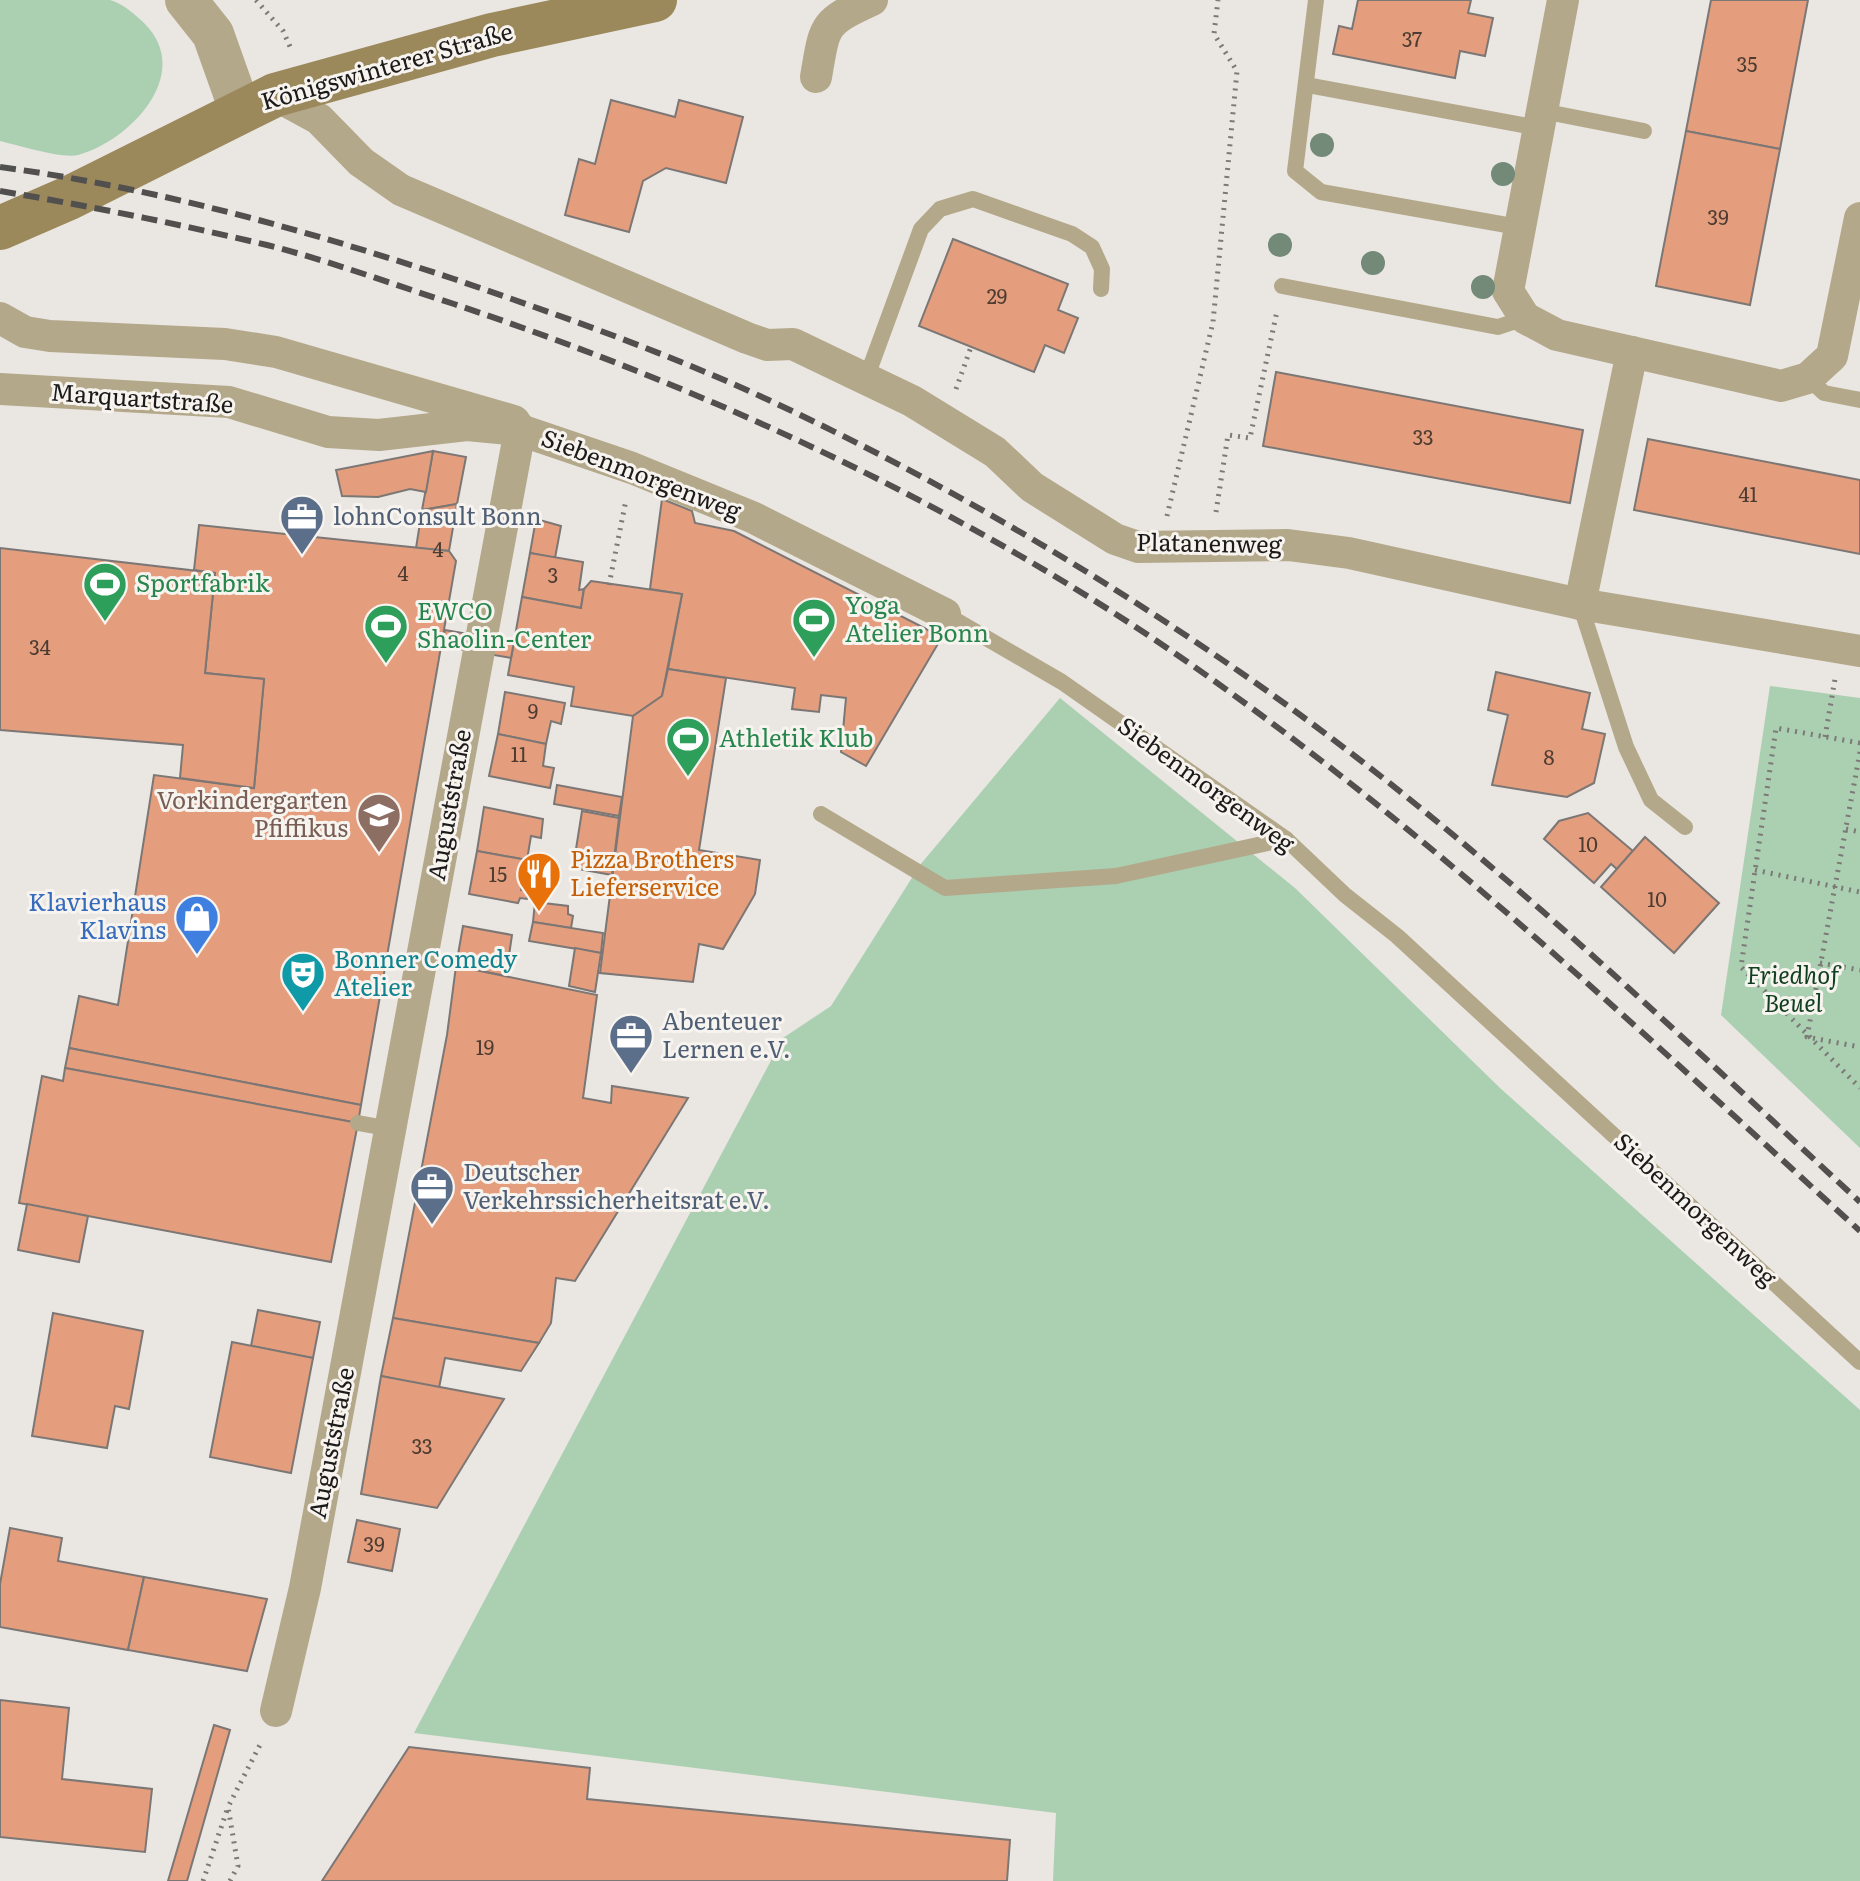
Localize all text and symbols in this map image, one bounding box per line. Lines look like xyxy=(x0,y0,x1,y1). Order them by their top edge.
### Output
street label: Königswinterer Straße xyxy=(256,12,516,117)
house number: 37 xyxy=(1402,23,1422,53)
house number: 35 xyxy=(1737,48,1757,78)
house number: 39 xyxy=(1707,201,1729,231)
house number: 29 xyxy=(987,280,1007,310)
street label: Marquartstraße xyxy=(50,373,235,420)
street label: Siebenmorgenweg xyxy=(537,419,747,527)
house number: 33 xyxy=(1412,421,1434,451)
house number: 41 xyxy=(1738,478,1758,508)
office icon: lohnConsult Bonn xyxy=(278,493,326,556)
place label: lohnConsult Bonn xyxy=(333,497,542,532)
street label: Platanenweg xyxy=(1136,523,1283,560)
house number: 4 xyxy=(432,533,444,563)
house number: 4 xyxy=(397,557,409,587)
house number: 3 xyxy=(548,559,558,589)
sports icon: Sportfabrik xyxy=(81,560,129,623)
place label: Sportfabrik xyxy=(136,564,270,599)
place label: Yoga Atelier Bonn xyxy=(845,586,989,649)
place label: EWCO Shaolin-Center xyxy=(417,592,592,655)
sports icon: Yoga Atelier Bonn xyxy=(790,596,838,659)
sports icon: EWCO Shaolin-Center xyxy=(362,602,410,665)
house number: 34 xyxy=(29,631,51,661)
house number: 9 xyxy=(528,695,538,725)
street label: Siebenmorgenweg xyxy=(1112,707,1304,860)
sports icon: Athletik Klub xyxy=(664,715,712,778)
place label: Athletik Klub xyxy=(719,719,873,754)
street label: Auguststraße xyxy=(417,726,478,883)
house number: 11 xyxy=(511,738,527,768)
house number: 8 xyxy=(1543,741,1555,771)
place label: Vorkindergarten Pfiffikus xyxy=(157,781,348,844)
school or university icon: Vorkindergarten Pfiffikus xyxy=(355,791,403,854)
house number: 10 xyxy=(1578,828,1598,858)
place label: Pizza Brothers Lieferservice xyxy=(570,840,734,903)
restaurant icon: Pizza Brothers Lieferservice xyxy=(515,850,563,913)
house number: 15 xyxy=(489,858,507,888)
place label: Klavierhaus Klavins xyxy=(28,883,166,946)
house number: 10 xyxy=(1647,883,1667,913)
shop icon: Klavierhaus Klavins xyxy=(173,893,221,956)
place label: Bonner Comedy Atelier xyxy=(334,940,518,1003)
theatre icon: Bonner Comedy Atelier xyxy=(279,950,327,1013)
park label: Friedhof Beuel xyxy=(1747,956,1842,1019)
place label: Abenteuer Lernen e.V. xyxy=(662,1002,791,1065)
office icon: Abenteuer Lernen e.V. xyxy=(607,1012,655,1075)
house number: 19 xyxy=(476,1031,494,1061)
street label: Siebenmorgenweg xyxy=(1608,1123,1786,1293)
place label: Deutscher Verkehrssicherheitsrat e.V. xyxy=(463,1153,770,1216)
office icon: Deutscher Verkehrssicherheitsrat e.V. xyxy=(408,1163,456,1226)
street label: Auguststraße xyxy=(298,1364,361,1521)
house number: 33 xyxy=(411,1430,433,1460)
house number: 39 xyxy=(363,1528,385,1558)

